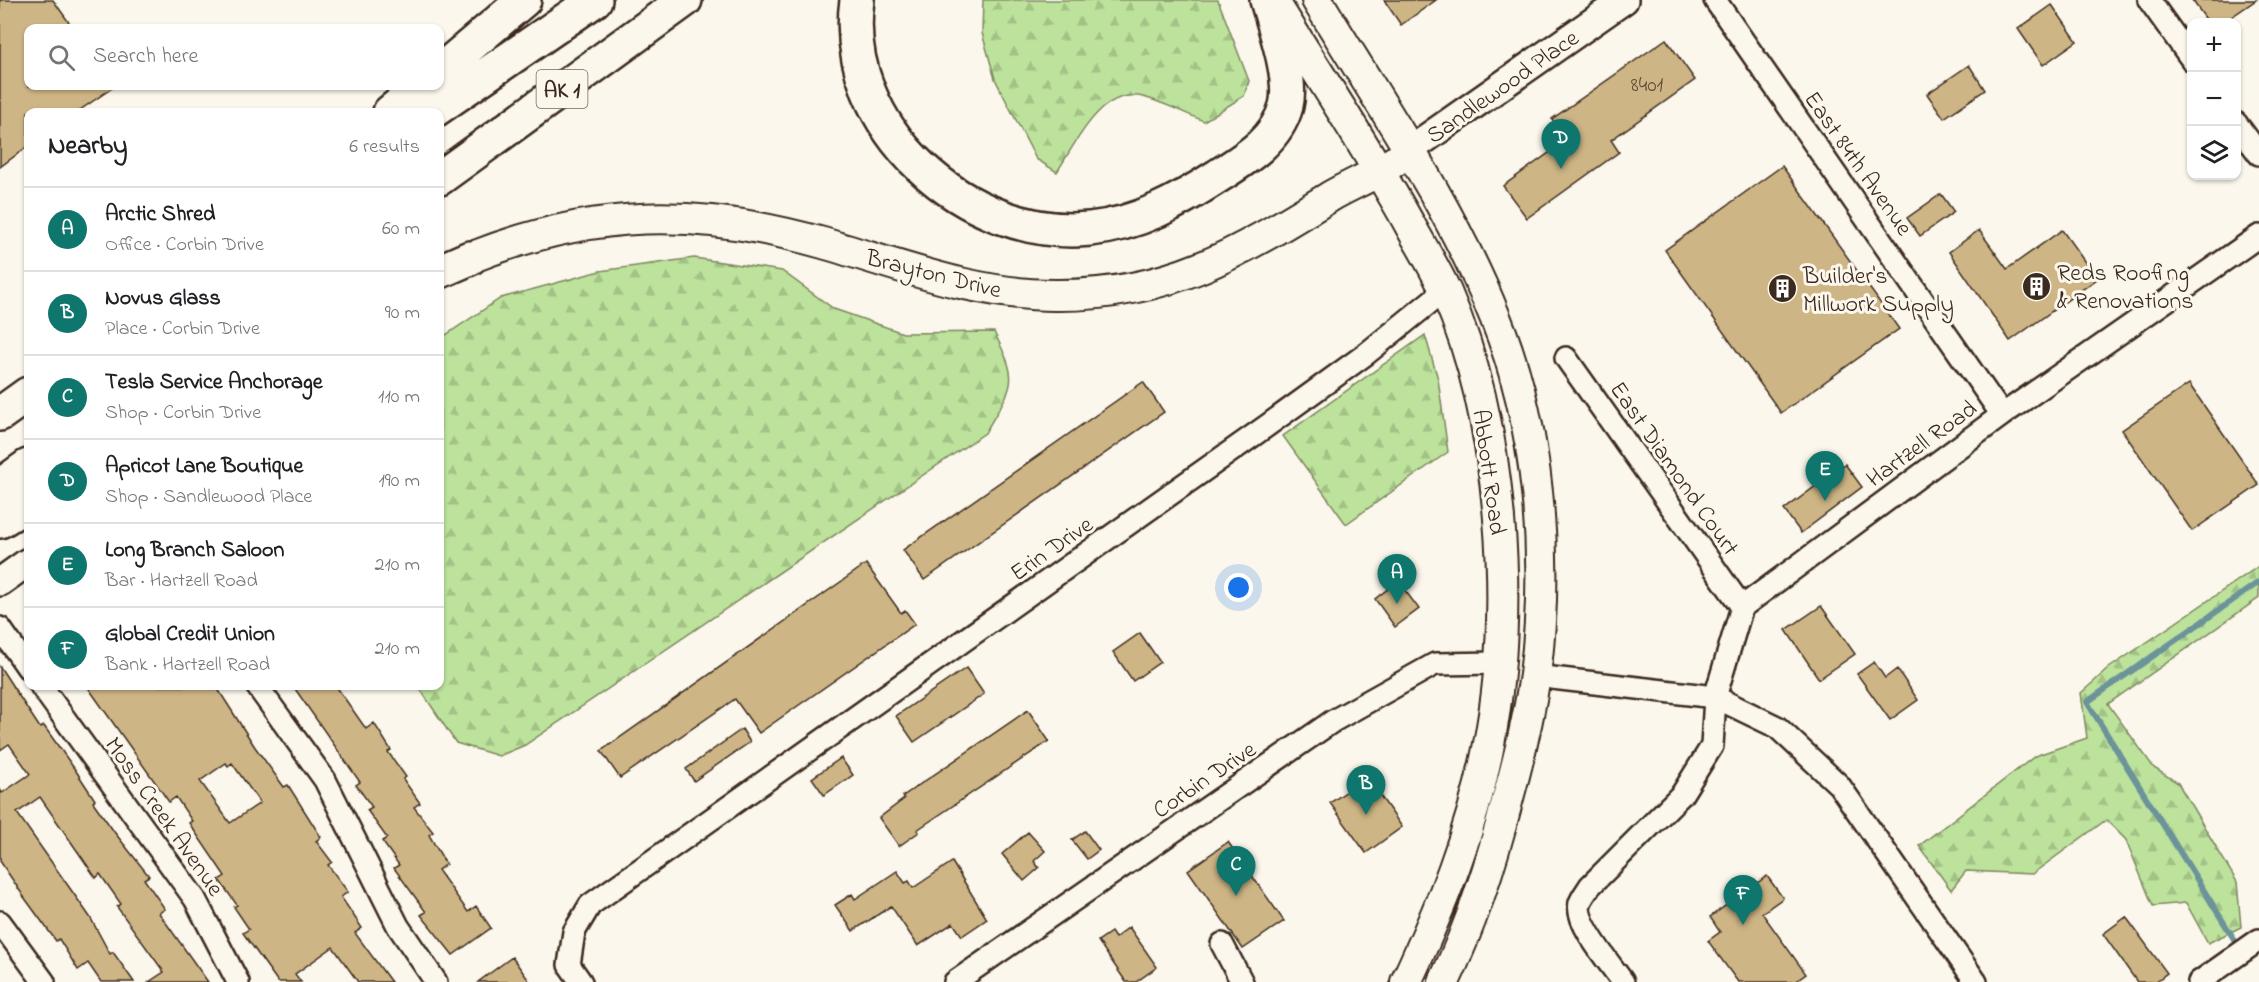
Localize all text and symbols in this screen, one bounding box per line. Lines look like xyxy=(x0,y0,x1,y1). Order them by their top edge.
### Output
map controls xyxy=(2187,18,2241,180)
button: + xyxy=(2187,18,2241,72)
street label: Sandlewood Place xyxy=(1420,22,1587,154)
search box xyxy=(24,24,444,90)
icon: search xyxy=(45,41,78,74)
text: Search here xyxy=(93,41,198,73)
road number: AK 1 xyxy=(536,70,588,108)
house number: 8401 xyxy=(1631,71,1663,101)
button: − xyxy=(2187,72,2241,126)
street label: East 84th Avenue xyxy=(1794,85,1920,244)
pin: D xyxy=(1542,120,1580,169)
button: layers xyxy=(2187,126,2241,180)
text: Nearby xyxy=(48,128,127,166)
text: 6 results xyxy=(349,133,420,162)
text: Arctic Shred xyxy=(105,199,215,231)
text: A xyxy=(61,215,74,244)
text: 60 m xyxy=(382,215,420,244)
text: Office · Corbin Drive xyxy=(105,231,264,260)
street label: Brayton Drive xyxy=(861,241,1005,310)
place label: Reds Roofing & Renovations xyxy=(2057,257,2193,320)
place label: Builder's Millwork Supply xyxy=(1802,260,1954,324)
building icon: Reds Roofing & Renovations xyxy=(2020,270,2052,302)
building icon: Builder's Millwork Supply xyxy=(1766,273,1798,305)
text: Novus Glass xyxy=(105,283,221,315)
text: B xyxy=(61,299,74,328)
text: 90 m xyxy=(385,299,420,328)
text: Place · Corbin Drive xyxy=(105,315,260,344)
text: Tesla Service Anchorage xyxy=(105,367,323,399)
street label: East Diamond Court xyxy=(1600,375,1746,564)
text: C xyxy=(62,383,73,412)
text: 110 m xyxy=(378,383,420,412)
street label: Hartzell Road xyxy=(1860,393,1986,497)
text: Shop · Corbin Drive xyxy=(105,399,261,428)
street label: Abbott Road xyxy=(1461,407,1514,538)
text: Apricot Lane Boutique xyxy=(105,451,303,483)
pin: E xyxy=(1806,452,1844,501)
text: D xyxy=(60,467,75,496)
text: 190 m xyxy=(378,467,420,496)
text: Shop · Sandlewood Place xyxy=(105,483,312,512)
street label: Erin Drive xyxy=(1004,509,1101,591)
text: Long Branch Saloon xyxy=(105,535,284,567)
text: E xyxy=(61,551,74,580)
text: 210 m xyxy=(375,551,420,580)
pin: A xyxy=(1378,554,1416,604)
text: Bar · Hartzell Road xyxy=(105,567,258,596)
your location xyxy=(1224,573,1253,602)
text: Global Credit Union xyxy=(105,619,275,651)
text: F xyxy=(61,635,74,664)
text: 210 m xyxy=(375,635,420,664)
text: Bank · Hartzell Road xyxy=(105,651,270,680)
street label: Moss Creek Avenue xyxy=(95,730,231,905)
street label: Corbin Drive xyxy=(1147,733,1264,829)
pin: B xyxy=(1346,766,1386,815)
pin: C xyxy=(1216,846,1256,896)
pin: F xyxy=(1724,876,1762,925)

